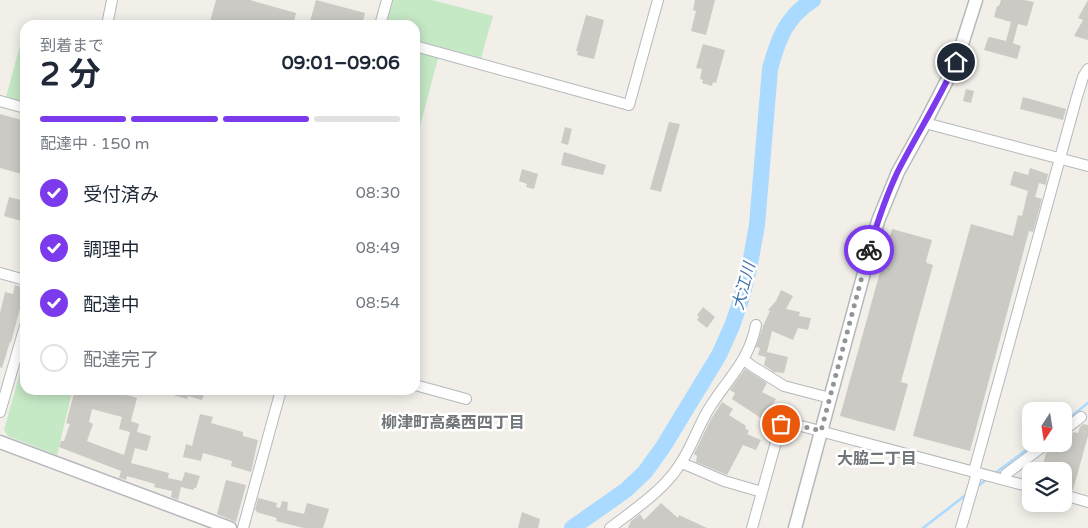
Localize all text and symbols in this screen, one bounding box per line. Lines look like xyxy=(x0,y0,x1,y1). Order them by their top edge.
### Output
text: 到着まで xyxy=(40,36,104,56)
pin xyxy=(935,41,977,83)
icon: home xyxy=(942,48,970,76)
text: 09:01–09:06 xyxy=(282,52,400,74)
text: 2 分 xyxy=(40,56,100,94)
text: 配達中 · 150 m xyxy=(40,134,149,154)
icon: check xyxy=(40,179,68,207)
text: 08:30 xyxy=(356,183,400,203)
text: 受付済み xyxy=(83,184,159,206)
courier xyxy=(844,225,894,275)
icon: check xyxy=(40,234,68,262)
icon: bike xyxy=(855,236,883,264)
text: 08:49 xyxy=(356,238,400,258)
text: 調理中 xyxy=(83,239,140,261)
water label: 大江川 xyxy=(728,259,760,312)
icon: check xyxy=(40,289,68,317)
text: 08:54 xyxy=(356,293,400,313)
text: 配達中 xyxy=(83,294,140,316)
text: 配達完了 xyxy=(83,349,159,371)
north arrow xyxy=(1022,402,1072,452)
map controls xyxy=(1022,402,1072,512)
pin xyxy=(760,403,802,445)
icon: bag xyxy=(767,410,795,438)
district label: 柳津町高桑西四丁目 xyxy=(381,413,525,433)
district label: 大脇二丁目 xyxy=(837,449,917,469)
button: layers xyxy=(1022,462,1072,512)

